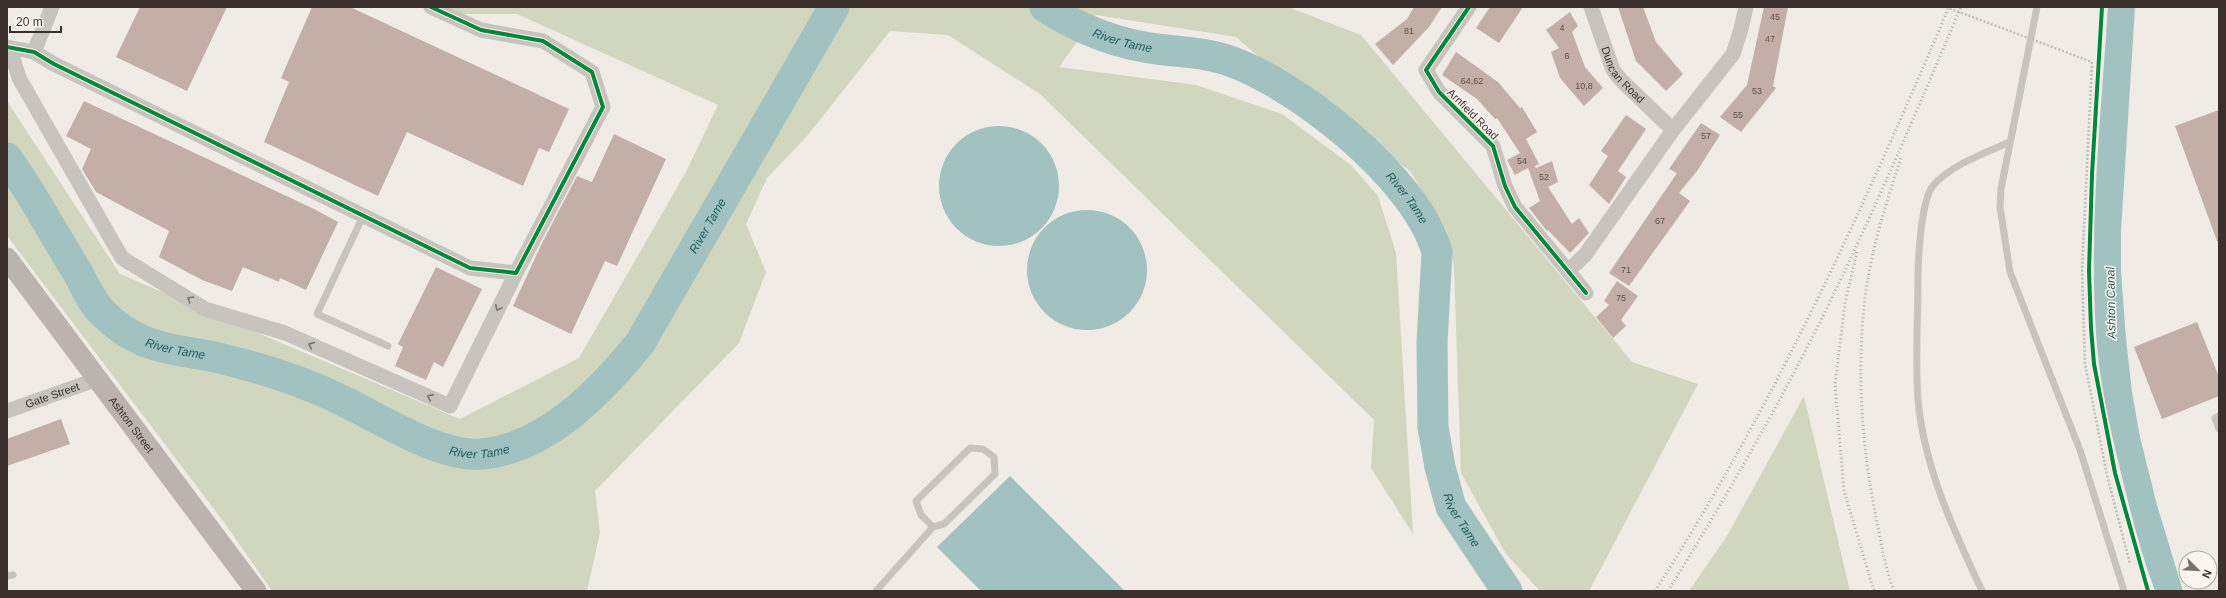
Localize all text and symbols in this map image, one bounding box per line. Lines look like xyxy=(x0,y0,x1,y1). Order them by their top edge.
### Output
scale bar xyxy=(10,8,61,34)
house number: 45 xyxy=(1770,12,1780,22)
text: 20 m xyxy=(16,15,43,29)
house number: 4 xyxy=(1559,23,1565,33)
water label: River Tame xyxy=(1091,26,1153,55)
house number: 81 xyxy=(1404,26,1414,36)
house number: 47 xyxy=(1765,34,1775,44)
street label: Duncan Road xyxy=(1599,45,1647,105)
house number: 6 xyxy=(1564,51,1570,61)
house number: 64,62 xyxy=(1461,76,1483,86)
house number: 10,8 xyxy=(1575,81,1593,91)
street label: Arnfield Road xyxy=(1445,86,1501,142)
house number: 53 xyxy=(1752,86,1762,96)
house number: 55 xyxy=(1733,110,1743,120)
house number: 57 xyxy=(1701,131,1711,141)
house number: 54 xyxy=(1517,156,1527,166)
water label: River Tame xyxy=(1383,169,1431,227)
house number: 52 xyxy=(1539,172,1549,182)
water label: River Tame xyxy=(686,196,729,256)
house number: 67 xyxy=(1655,216,1665,226)
house number: 71 xyxy=(1621,265,1631,275)
water label: Ashton Canal xyxy=(2103,267,2119,340)
house number: 75 xyxy=(1616,293,1626,303)
one-way arrow xyxy=(187,297,194,304)
one-way arrow xyxy=(495,304,503,312)
water label: River Tame xyxy=(143,335,207,362)
one-way arrow xyxy=(308,342,315,350)
street label: Gate Street xyxy=(24,380,81,410)
street label: Ashton Street xyxy=(107,394,156,455)
one-way arrow xyxy=(427,394,435,402)
water label: River Tame xyxy=(448,442,512,461)
water label: River Tame xyxy=(1440,491,1483,550)
north arrow xyxy=(2178,550,2218,590)
text: N xyxy=(2200,568,2214,580)

